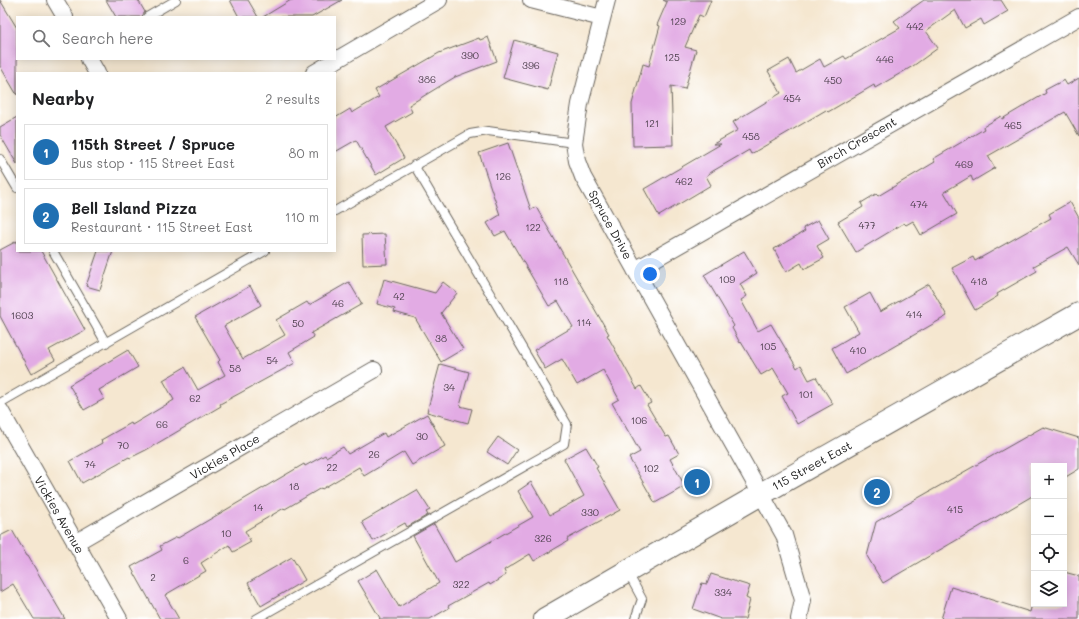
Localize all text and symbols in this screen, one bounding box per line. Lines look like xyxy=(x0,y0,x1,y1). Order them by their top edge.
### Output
house number: 129 xyxy=(670,14,686,28)
search box xyxy=(16,16,336,60)
house number: 442 xyxy=(906,19,924,33)
icon: search xyxy=(30,27,52,49)
text: Search here xyxy=(62,28,153,48)
house number: 390 xyxy=(461,48,479,62)
house number: 125 xyxy=(664,50,680,64)
house number: 446 xyxy=(876,52,894,66)
house number: 396 xyxy=(522,58,540,72)
house number: 386 xyxy=(418,72,436,86)
house number: 450 xyxy=(824,73,842,87)
text: Nearby xyxy=(32,87,94,109)
text: 2 results xyxy=(265,90,320,107)
house number: 454 xyxy=(783,91,801,105)
street label: Birch Crescent xyxy=(814,113,899,171)
house number: 121 xyxy=(645,116,659,130)
house number: 465 xyxy=(1004,118,1022,132)
house number: 458 xyxy=(742,129,760,143)
text: 115th Street / Spruce xyxy=(71,134,235,154)
text: 1 xyxy=(43,144,49,161)
text: 80 m xyxy=(289,144,319,161)
text: Bus stop · 115 Street East xyxy=(71,154,235,171)
house number: 469 xyxy=(955,157,973,171)
house number: 126 xyxy=(495,169,511,183)
house number: 462 xyxy=(675,174,693,188)
street label: Spruce Drive xyxy=(585,187,636,262)
house number: 474 xyxy=(910,197,928,211)
text: Bell Island Pizza xyxy=(71,198,197,218)
text: 2 xyxy=(42,208,50,225)
text: 110 m xyxy=(285,208,319,225)
text: Restaurant · 115 Street East xyxy=(71,218,253,235)
house number: 477 xyxy=(859,218,876,232)
house number: 122 xyxy=(525,220,541,234)
your location xyxy=(640,264,660,284)
house number: 109 xyxy=(719,272,735,286)
house number: 118 xyxy=(554,274,569,288)
house number: 418 xyxy=(971,274,987,288)
house number: 42 xyxy=(393,289,405,303)
house number: 46 xyxy=(332,296,344,310)
house number: 414 xyxy=(906,307,922,321)
house number: 1603 xyxy=(11,308,33,322)
house number: 114 xyxy=(577,315,592,329)
house number: 50 xyxy=(292,316,304,330)
house number: 38 xyxy=(435,331,447,345)
house number: 105 xyxy=(760,339,776,353)
house number: 410 xyxy=(850,343,866,357)
house number: 54 xyxy=(266,353,278,367)
house number: 58 xyxy=(229,361,241,375)
house number: 34 xyxy=(443,380,455,394)
house number: 101 xyxy=(798,387,814,401)
house number: 62 xyxy=(189,391,201,405)
house number: 106 xyxy=(631,413,647,427)
house number: 66 xyxy=(156,417,168,431)
house number: 30 xyxy=(416,429,428,443)
street label: Vickies Place xyxy=(187,430,262,483)
street label: 115 Street East xyxy=(769,437,854,494)
house number: 70 xyxy=(117,438,129,452)
house number: 26 xyxy=(368,447,380,461)
house number: 74 xyxy=(84,457,96,471)
house number: 22 xyxy=(326,460,338,474)
house number: 102 xyxy=(643,461,659,475)
map controls xyxy=(1031,463,1067,607)
button: + xyxy=(1031,463,1067,499)
pin: 1 xyxy=(684,467,710,497)
street label: Vickies Avenue xyxy=(31,473,89,556)
pin: 2 xyxy=(864,477,890,507)
house number: 18 xyxy=(289,479,299,493)
button: − xyxy=(1031,499,1067,535)
house number: 14 xyxy=(253,500,263,514)
house number: 415 xyxy=(947,502,963,516)
house number: 330 xyxy=(581,505,599,519)
house number: 10 xyxy=(221,526,231,540)
house number: 326 xyxy=(534,531,552,545)
button: locate xyxy=(1031,535,1067,571)
house number: 6 xyxy=(183,553,189,567)
house number: 2 xyxy=(150,570,156,584)
button: layers xyxy=(1031,571,1067,607)
house number: 322 xyxy=(453,577,470,591)
house number: 334 xyxy=(714,585,732,599)

